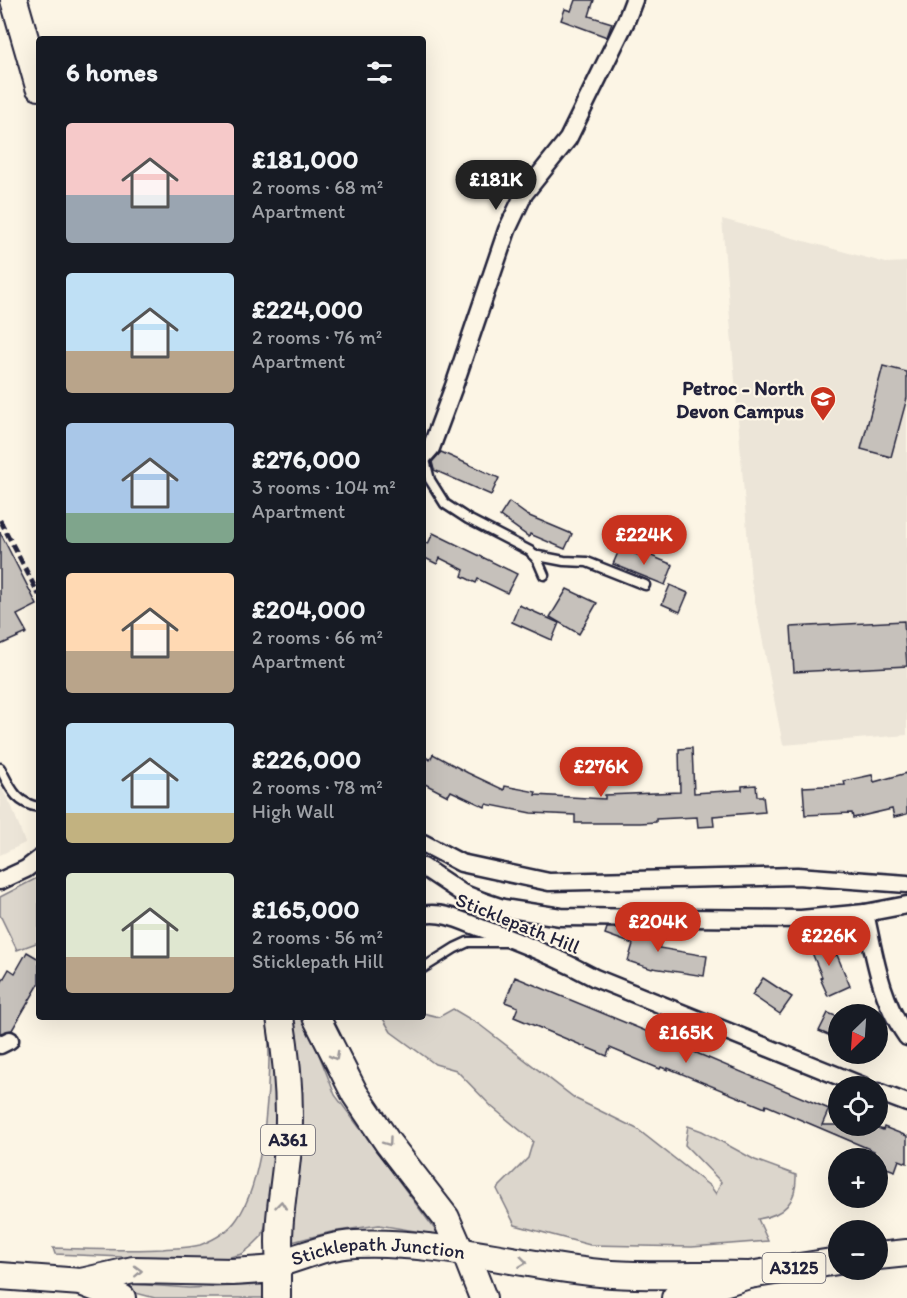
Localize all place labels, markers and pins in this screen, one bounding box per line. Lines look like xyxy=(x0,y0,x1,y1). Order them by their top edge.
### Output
pin: £181K xyxy=(454,160,538,211)
place label: Petroc - North Devon Campus xyxy=(676,376,804,424)
school or university icon: Petroc - North Devon Campus xyxy=(808,384,838,422)
pin: £224K xyxy=(602,515,686,566)
pin: £276K xyxy=(559,747,643,798)
pin: £204K xyxy=(616,902,700,953)
pin: £226K xyxy=(787,916,871,967)
pin: £165K xyxy=(644,1013,728,1064)

